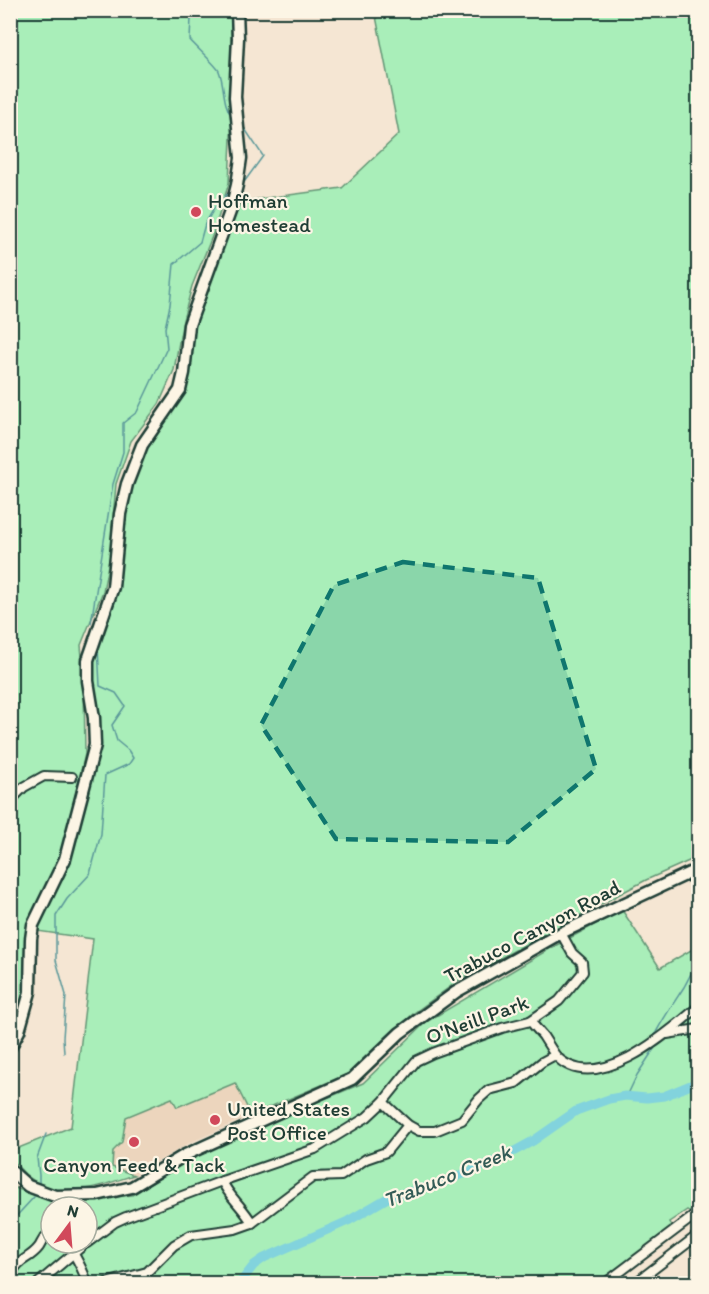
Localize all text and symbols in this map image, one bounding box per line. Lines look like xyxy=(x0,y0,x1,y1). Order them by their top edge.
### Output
place label: Hoffman Homestead xyxy=(208,188,311,237)
marker: Hoffman Homestead xyxy=(189,205,203,219)
street label: Trabuco Canyon Road xyxy=(439,874,625,988)
street label: O'Neill Park xyxy=(422,989,532,1049)
place label: United States Post Office xyxy=(227,1096,350,1145)
marker: United States Post Office xyxy=(208,1113,222,1127)
marker: Canyon Feed & Tack xyxy=(127,1135,141,1149)
water label: Trabuco Creek xyxy=(379,1137,517,1214)
place label: Canyon Feed & Tack xyxy=(43,1152,225,1177)
north arrow xyxy=(39,1195,99,1255)
text: N xyxy=(65,1200,81,1222)

